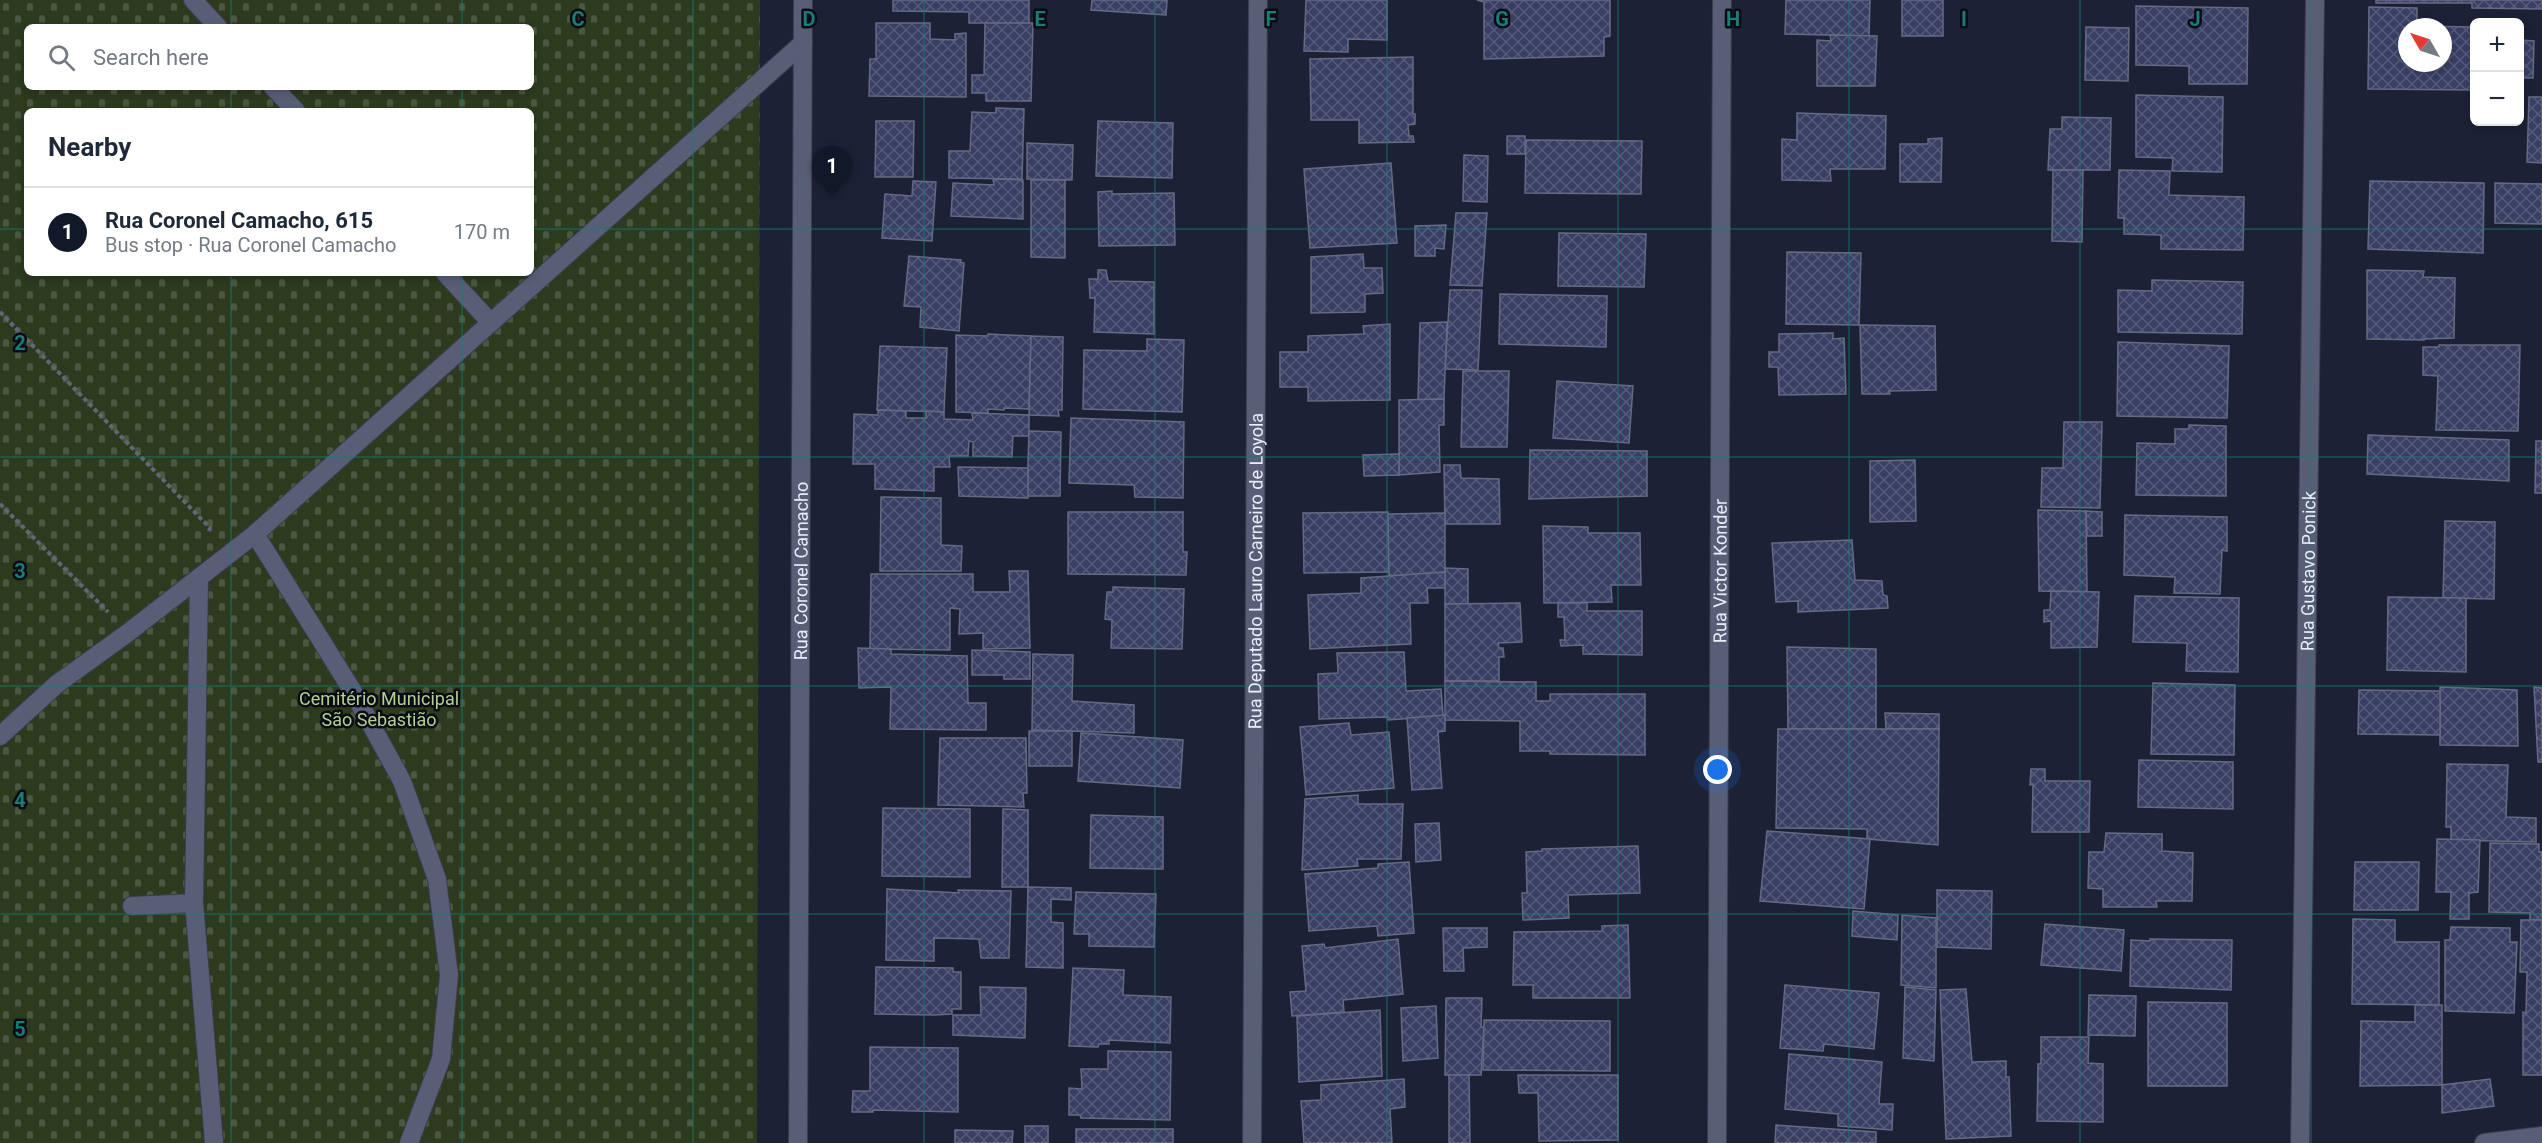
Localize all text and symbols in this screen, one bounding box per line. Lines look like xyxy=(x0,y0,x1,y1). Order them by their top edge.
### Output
text: C xyxy=(571,7,585,31)
text: D xyxy=(803,7,816,31)
text: E xyxy=(1034,7,1046,31)
text: F xyxy=(1266,7,1277,31)
text: G xyxy=(1495,7,1509,31)
text: H xyxy=(1726,7,1740,31)
text: I xyxy=(1961,7,1967,31)
text: J xyxy=(2189,7,2201,31)
north arrow xyxy=(2398,18,2452,72)
map controls xyxy=(2470,18,2524,126)
button: + xyxy=(2470,18,2524,72)
search box xyxy=(24,24,534,90)
icon: search xyxy=(45,41,78,74)
text: Search here xyxy=(93,45,209,70)
button: − xyxy=(2470,72,2524,126)
text: Nearby xyxy=(48,132,131,162)
pin: 1 xyxy=(812,146,852,196)
text: Rua Coronel Camacho, 615 xyxy=(105,208,373,233)
text: 1 xyxy=(62,220,73,244)
text: 170 m xyxy=(454,220,510,244)
text: Bus stop · Rua Coronel Camacho xyxy=(105,233,397,257)
text: 2 xyxy=(14,331,26,355)
street label: Rua Deputado Lauro Carneiro de Loyola xyxy=(1244,413,1266,729)
street label: Rua Coronel Camacho xyxy=(790,482,811,660)
street label: Rua Gustavo Ponick xyxy=(2296,490,2319,651)
street label: Rua Victor Konder xyxy=(1709,499,1730,643)
text: 3 xyxy=(14,559,26,583)
park label: Cemitério Municipal São Sebastião xyxy=(299,688,459,730)
your location xyxy=(1703,755,1732,784)
text: 4 xyxy=(14,788,26,812)
text: 5 xyxy=(14,1017,26,1041)

